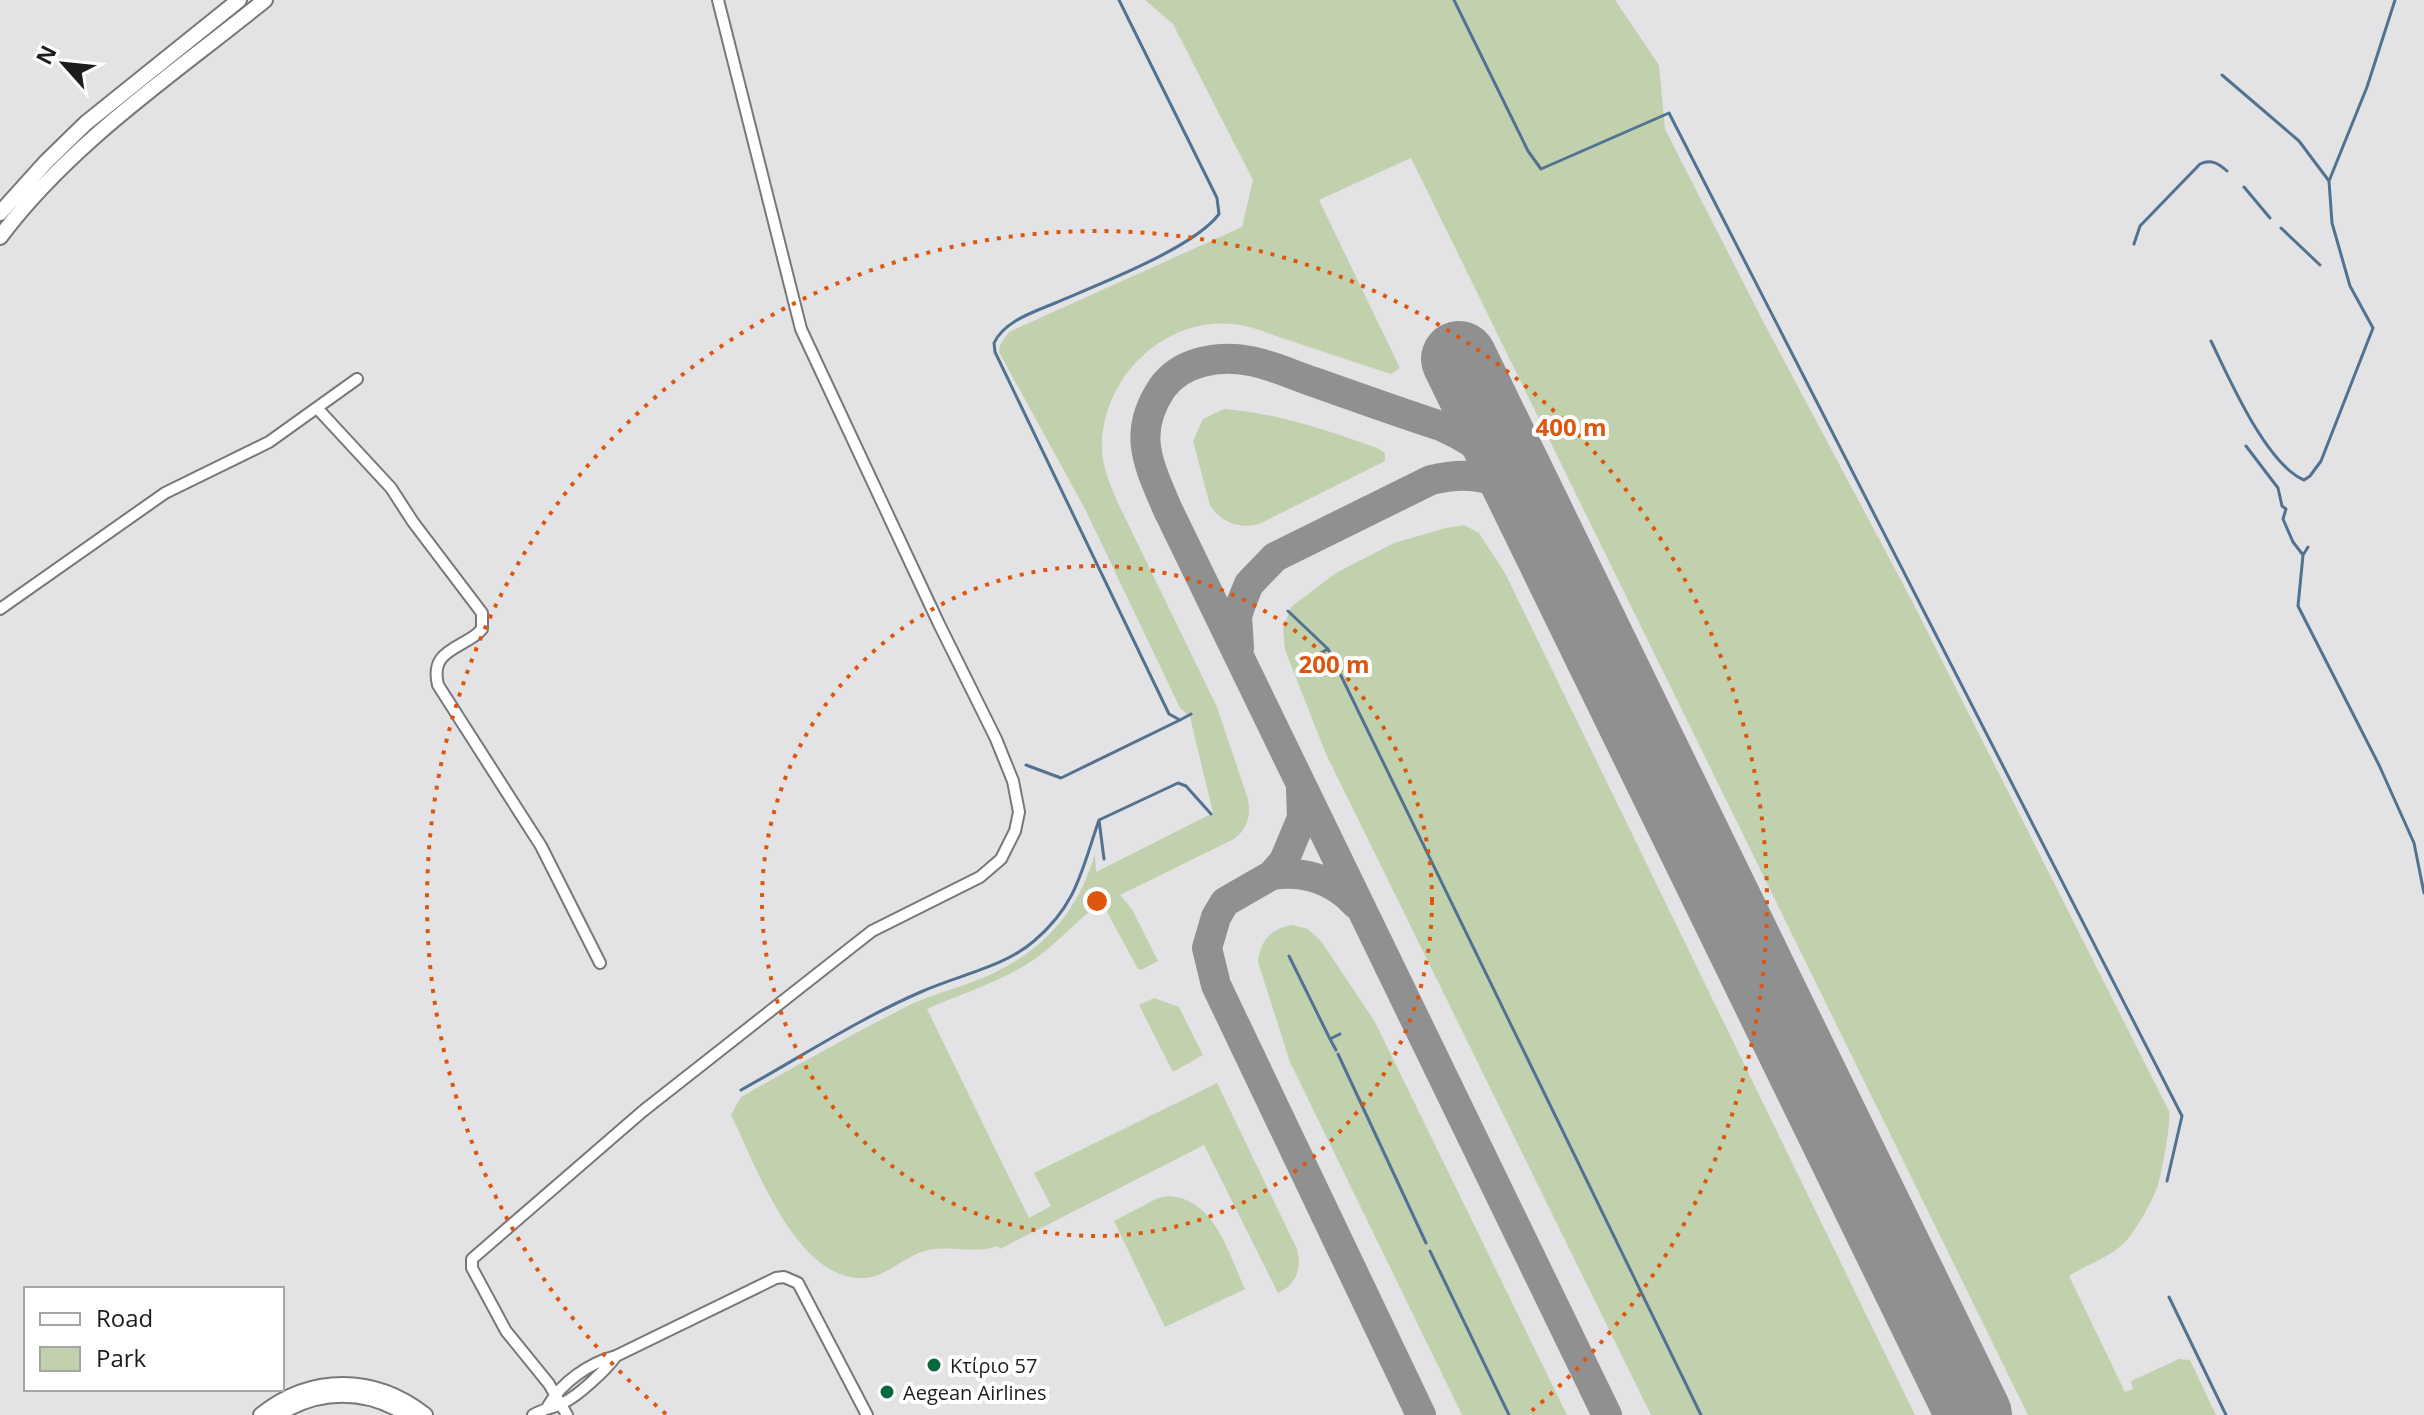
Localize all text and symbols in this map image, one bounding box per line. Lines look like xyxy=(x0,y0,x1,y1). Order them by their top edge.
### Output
north arrow xyxy=(24,24,104,104)
text: N xyxy=(28,40,63,69)
text: 400 m xyxy=(1536,410,1606,443)
text: 200 m xyxy=(1299,647,1369,680)
centre of rings xyxy=(1083,887,1111,915)
legend xyxy=(24,1287,284,1391)
text: Road xyxy=(96,1301,153,1334)
text: Park xyxy=(96,1341,147,1374)
place label: Κτίριο 57 xyxy=(950,1352,1037,1379)
marker: Κτίριο 57 xyxy=(925,1356,943,1374)
place label: Aegean Airlines xyxy=(903,1379,1047,1406)
marker: Aegean Airlines xyxy=(878,1383,896,1401)

